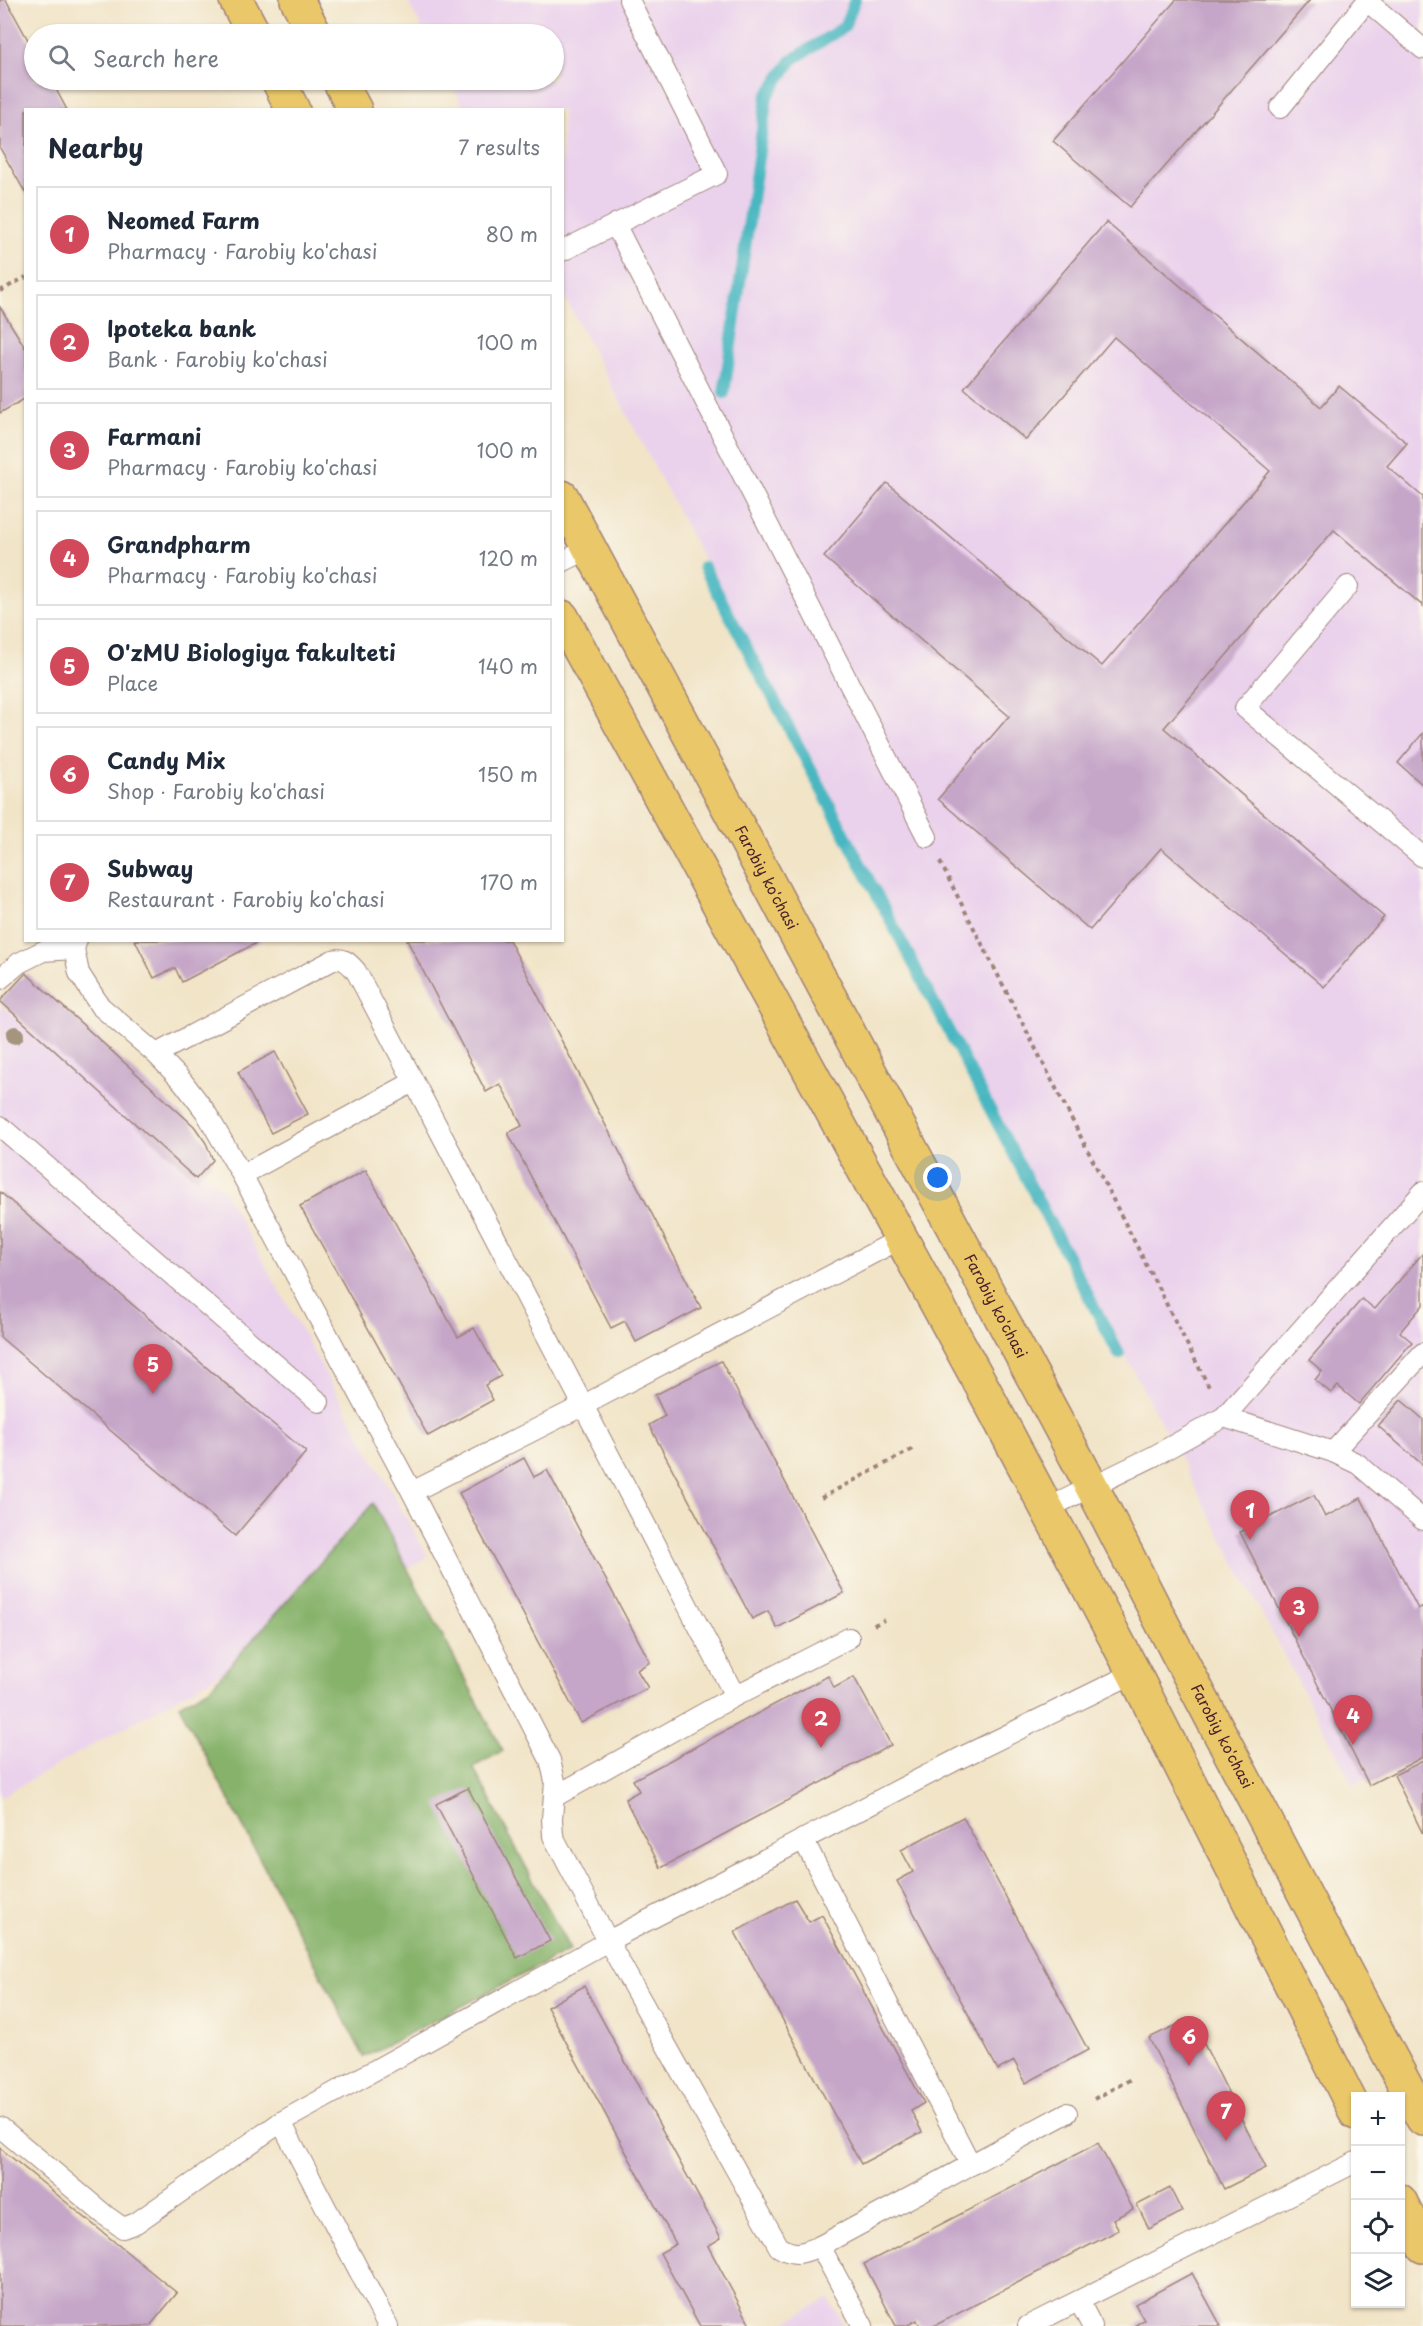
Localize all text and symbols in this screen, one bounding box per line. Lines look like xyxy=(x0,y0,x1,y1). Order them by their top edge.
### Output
search box xyxy=(24,24,564,90)
icon: search xyxy=(45,41,78,74)
text: Search here xyxy=(93,41,219,74)
text: Nearby xyxy=(48,128,143,167)
text: 7 results xyxy=(458,132,540,162)
text: Neomed Farm xyxy=(107,203,260,236)
text: 1 xyxy=(65,219,74,249)
text: 80 m xyxy=(486,219,538,249)
text: Pharmacy · Farobiy ko'chasi xyxy=(107,236,377,266)
text: Ipoteka bank xyxy=(107,311,256,344)
text: 2 xyxy=(62,327,77,357)
text: 100 m xyxy=(477,327,538,357)
text: Bank · Farobiy ko'chasi xyxy=(107,344,328,374)
text: Farmani xyxy=(107,419,201,452)
text: 3 xyxy=(63,435,76,465)
text: 100 m xyxy=(477,435,538,465)
text: Pharmacy · Farobiy ko'chasi xyxy=(107,452,377,482)
text: Grandpharm xyxy=(107,527,251,560)
text: 4 xyxy=(63,543,76,573)
text: 120 m xyxy=(479,543,538,573)
text: Pharmacy · Farobiy ko'chasi xyxy=(107,560,377,590)
text: O'zMU Biologiya fakulteti xyxy=(107,635,396,668)
text: 5 xyxy=(63,651,76,681)
text: 140 m xyxy=(478,651,538,681)
text: Place xyxy=(107,668,158,698)
text: Candy Mix xyxy=(107,743,225,776)
text: 6 xyxy=(62,759,77,789)
text: 150 m xyxy=(478,759,538,789)
text: Shop · Farobiy ko'chasi xyxy=(107,776,325,806)
street label: Farobiy ko'chasi xyxy=(730,821,805,934)
text: Subway xyxy=(107,851,193,884)
text: 7 xyxy=(64,867,75,897)
text: 170 m xyxy=(480,867,538,897)
text: Restaurant · Farobiy ko'chasi xyxy=(107,884,385,914)
your location xyxy=(923,1163,952,1192)
street label: Farobiy ko'chasi xyxy=(959,1249,1034,1362)
pin: 5 xyxy=(134,1344,172,1394)
pin: 1 xyxy=(1230,1490,1270,1540)
pin: 3 xyxy=(1280,1588,1318,1637)
street label: Farobiy ko'chasi xyxy=(1186,1679,1260,1792)
pin: 4 xyxy=(1334,1696,1372,1745)
pin: 2 xyxy=(802,1698,840,1748)
pin: 6 xyxy=(1170,2016,1208,2066)
pin: 7 xyxy=(1206,2092,1246,2141)
map controls xyxy=(1351,2092,1405,2308)
button: + xyxy=(1351,2092,1405,2146)
button: − xyxy=(1351,2146,1405,2200)
button: locate xyxy=(1351,2200,1405,2254)
button: layers xyxy=(1351,2254,1405,2308)

